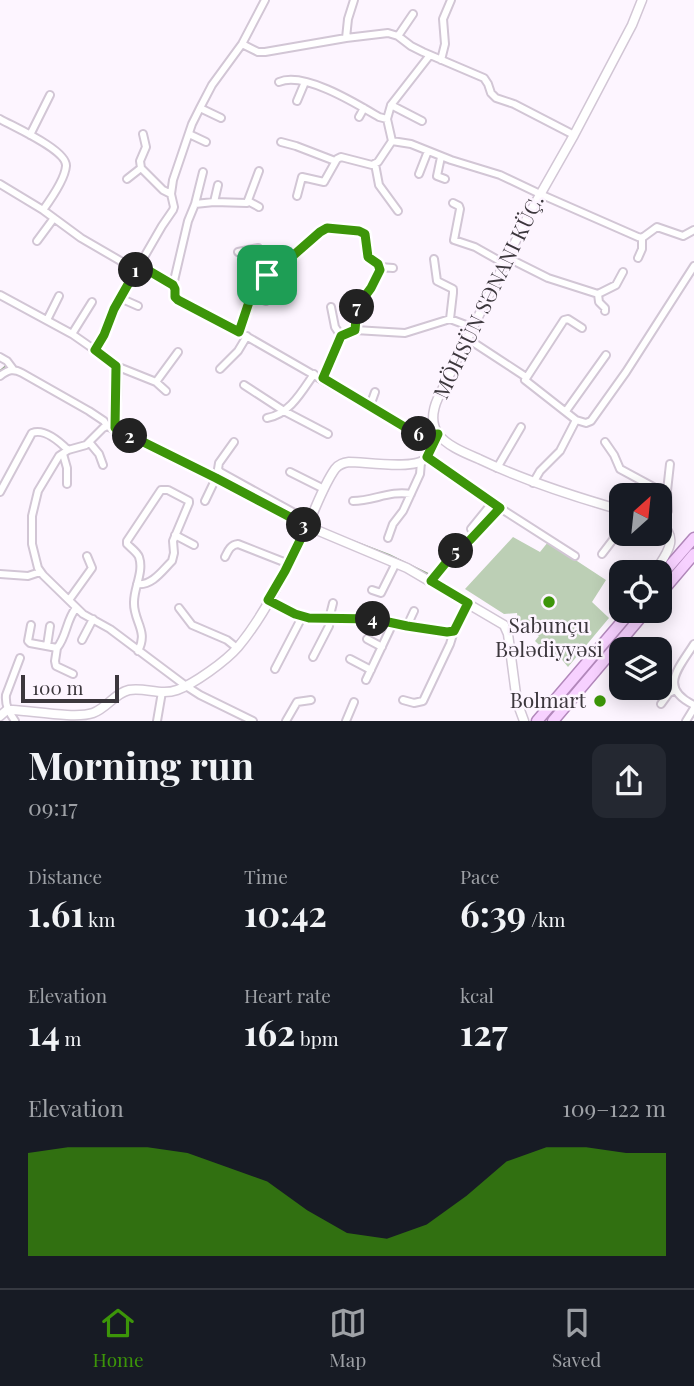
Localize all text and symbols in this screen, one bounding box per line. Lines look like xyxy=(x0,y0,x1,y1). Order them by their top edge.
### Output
street label: MÖHSÜN SƏNANI KÜÇ. xyxy=(425,189,549,403)
pin xyxy=(237,245,297,305)
pin: 1 xyxy=(118,252,154,288)
text: 1 xyxy=(132,256,139,282)
icon: arrive xyxy=(248,256,286,294)
pin: 7 xyxy=(340,290,374,324)
text: 7 xyxy=(352,293,361,319)
pin: 6 xyxy=(402,416,436,452)
pin: 2 xyxy=(113,418,148,453)
text: 6 xyxy=(413,420,424,446)
text: 2 xyxy=(125,422,134,448)
north arrow xyxy=(609,483,672,546)
map controls xyxy=(609,483,672,700)
pin: 3 xyxy=(286,508,322,542)
text: 3 xyxy=(299,511,308,537)
pin: 5 xyxy=(438,534,474,568)
text: 5 xyxy=(451,537,460,563)
button: locate xyxy=(609,560,672,623)
marker: Sabunçu Bələdiyyəsi xyxy=(541,594,557,610)
pin: 4 xyxy=(356,602,390,636)
text: 4 xyxy=(367,605,378,631)
place label: Sabunçu Bələdiyyəsi xyxy=(495,610,603,662)
button: layers xyxy=(609,637,672,700)
scale bar xyxy=(21,672,119,704)
text: 100 m xyxy=(32,674,83,700)
place label: Bolmart xyxy=(510,685,587,713)
marker: Bolmart xyxy=(592,693,608,709)
text: Morning run xyxy=(28,739,254,790)
button: share xyxy=(592,744,666,818)
text: 09:17 xyxy=(28,791,77,822)
text: Distance xyxy=(28,863,102,889)
text: Time xyxy=(244,863,288,889)
text: Pace xyxy=(460,863,499,889)
text: 1.61 xyxy=(28,889,84,936)
text: 10:42 xyxy=(244,889,327,936)
text: 6:39 xyxy=(460,889,526,936)
text: km xyxy=(84,906,115,932)
text: /km xyxy=(526,906,565,932)
text: Elevation xyxy=(28,982,107,1008)
text: Heart rate xyxy=(244,982,331,1008)
text: kcal xyxy=(460,982,494,1008)
text: 14 xyxy=(28,1008,60,1055)
text: 162 xyxy=(244,1008,295,1055)
text: 127 xyxy=(460,1008,508,1055)
text: m xyxy=(60,1025,82,1051)
text: bpm xyxy=(295,1025,339,1051)
text: Elevation xyxy=(28,1092,124,1123)
text: 109–122 m xyxy=(562,1092,666,1123)
tab: Home xyxy=(93,1304,144,1372)
tab: Map xyxy=(329,1304,367,1372)
tab: Saved xyxy=(552,1304,601,1372)

